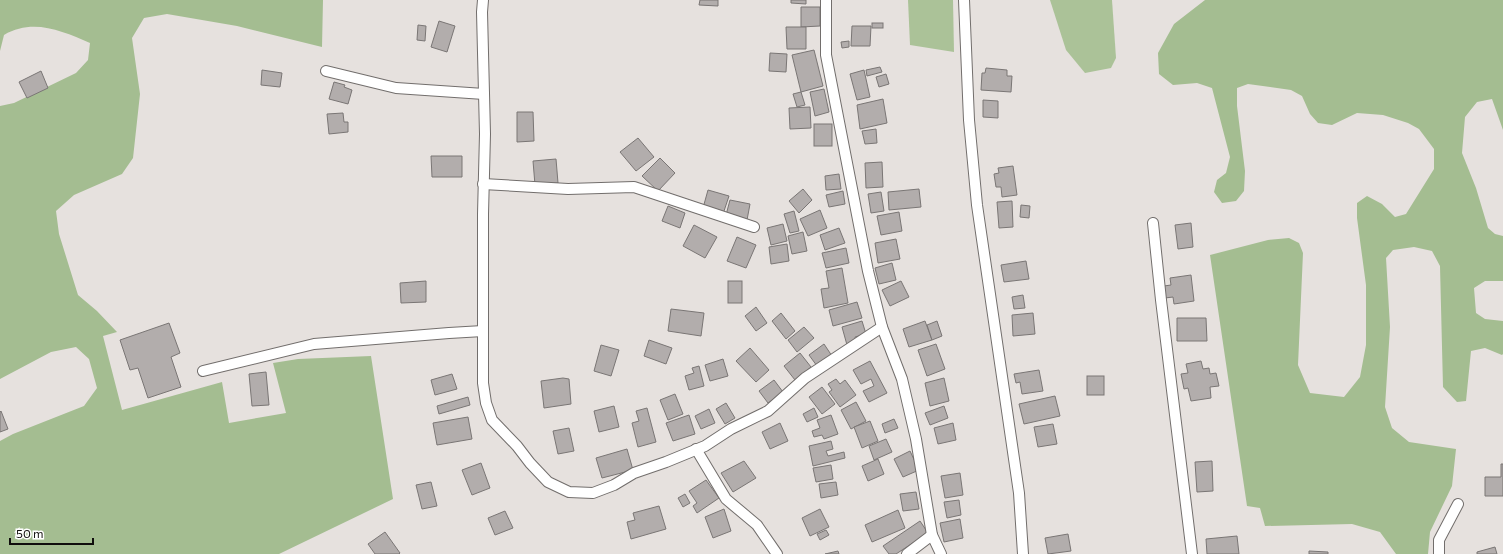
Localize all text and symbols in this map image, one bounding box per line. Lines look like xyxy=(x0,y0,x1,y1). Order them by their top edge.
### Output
scale bar xyxy=(10,520,93,546)
text: 50 m xyxy=(16,526,44,540)

